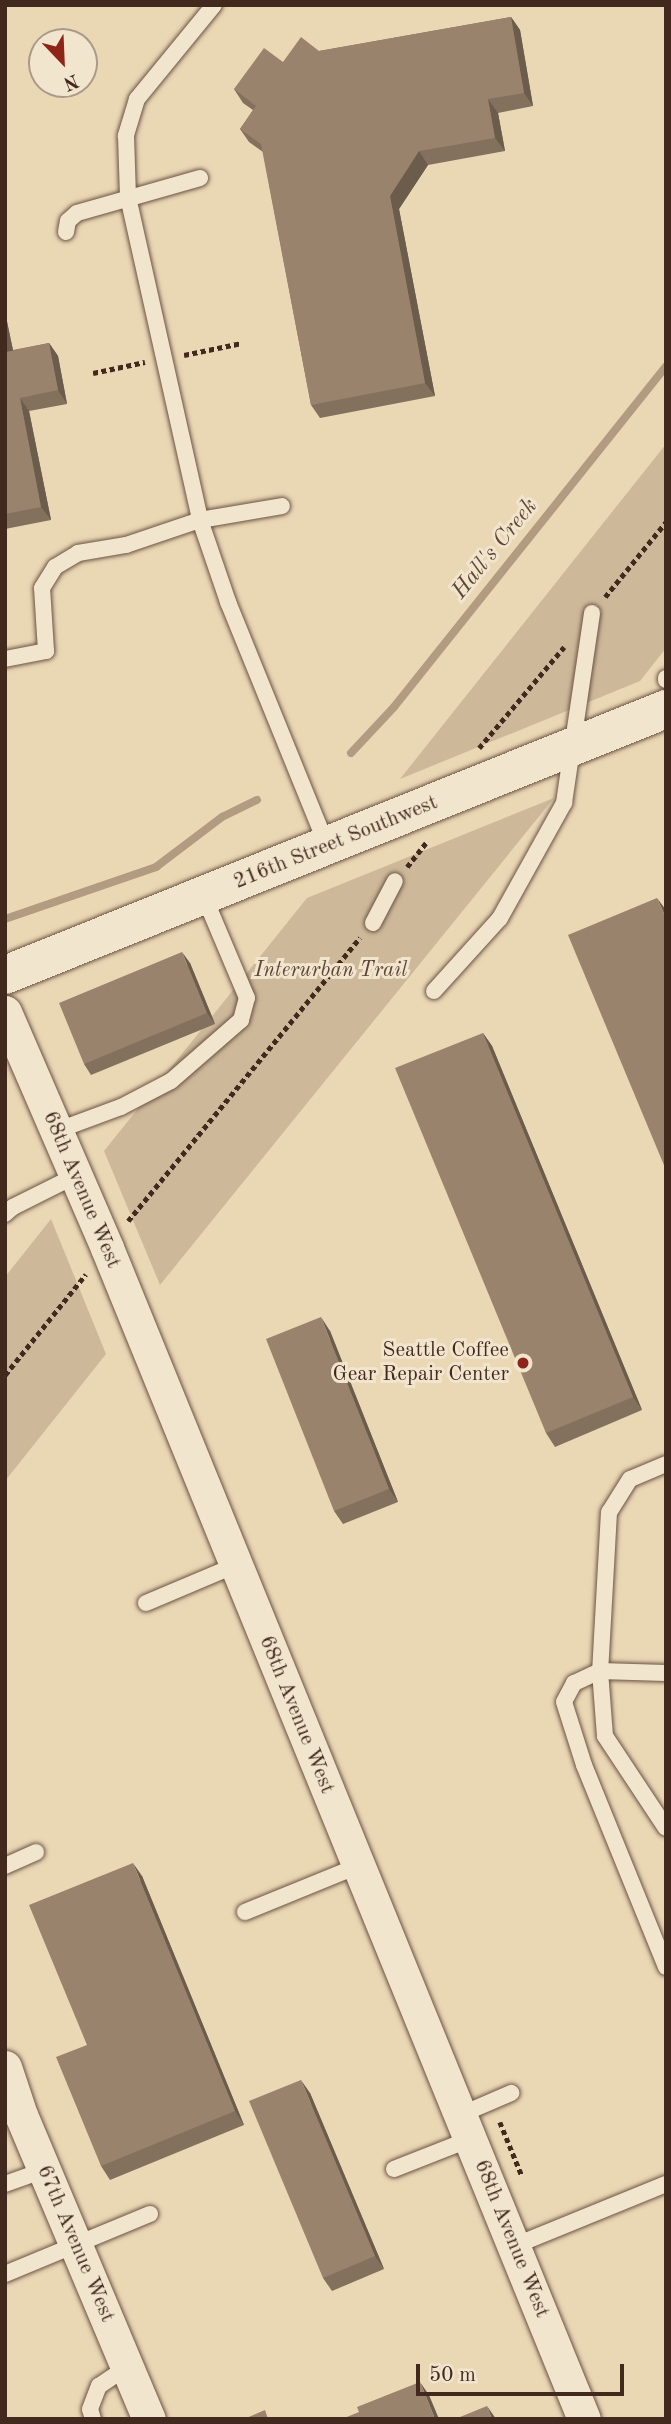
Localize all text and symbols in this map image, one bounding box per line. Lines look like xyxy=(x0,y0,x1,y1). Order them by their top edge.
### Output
north arrow xyxy=(28,28,98,98)
text: N xyxy=(60,69,81,93)
water label: Hall's Creek xyxy=(446,493,544,605)
street label: 216th Street Southwest xyxy=(230,791,442,895)
park label: Interurban Trail xyxy=(255,958,407,984)
street label: 68th Avenue West xyxy=(37,1108,125,1272)
place label: Seattle Coffee Gear Repair Center xyxy=(333,1338,509,1388)
marker: Seattle Coffee Gear Repair Center xyxy=(515,1355,531,1371)
street label: 68th Avenue West xyxy=(253,1632,339,1798)
street label: 68th Avenue West xyxy=(468,2156,554,2322)
street label: 67th Avenue West xyxy=(31,2162,119,2326)
scale bar xyxy=(419,2350,627,2394)
text: 50 m xyxy=(429,2365,476,2386)

